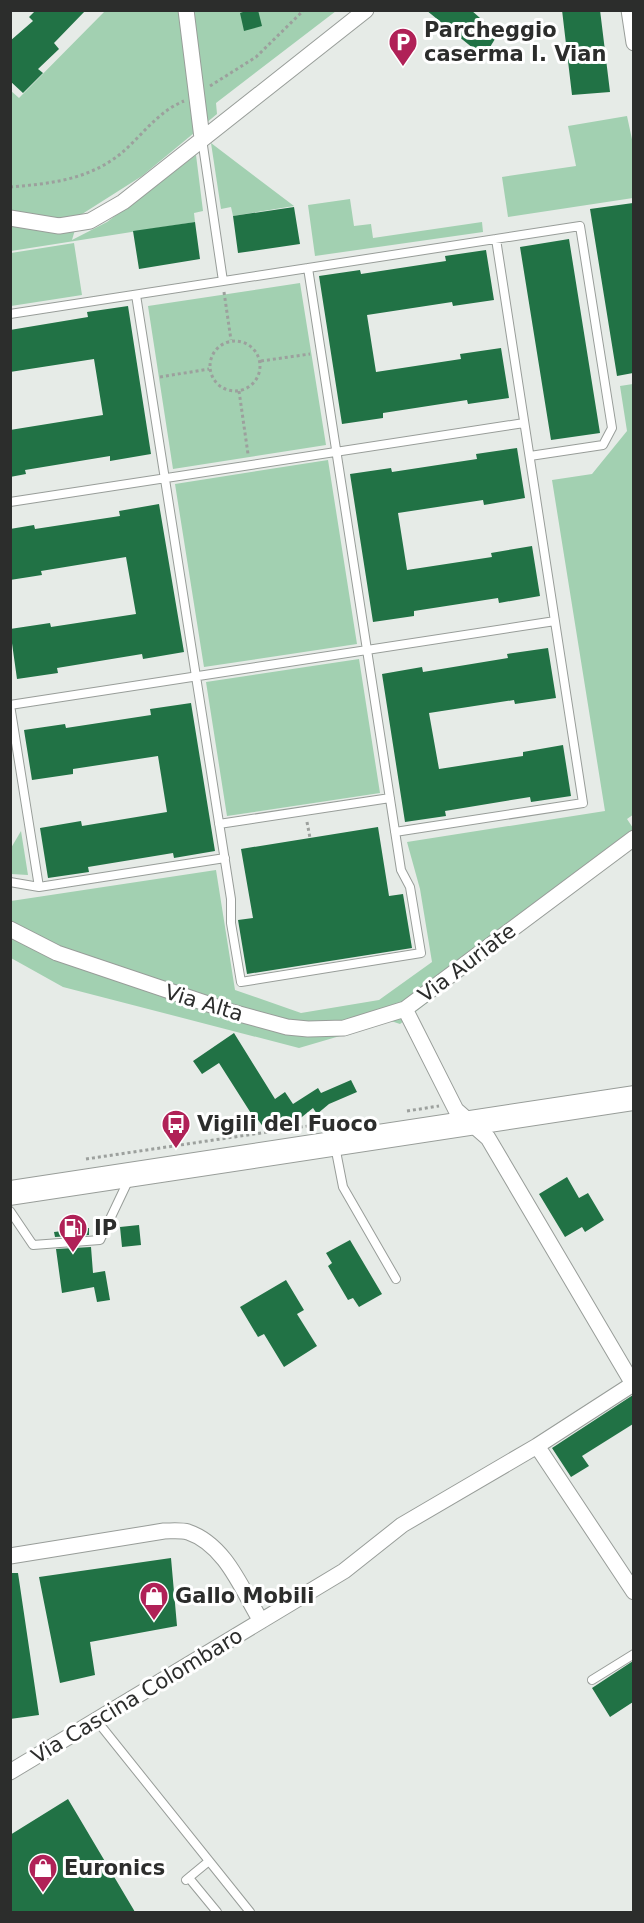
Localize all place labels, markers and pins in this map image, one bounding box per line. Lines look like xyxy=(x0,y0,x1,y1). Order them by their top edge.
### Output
place label: Parcheggio caserma I. Vian xyxy=(424,18,606,66)
parking icon: Parcheggio caserma I. Vian xyxy=(387,26,419,68)
bus stop icon: Vigili del Fuoco xyxy=(160,1108,192,1150)
place label: Vigili del Fuoco xyxy=(197,1112,377,1136)
fuel station icon: IP xyxy=(57,1212,89,1254)
place label: IP xyxy=(94,1216,117,1240)
shop icon: Gallo Mobili xyxy=(138,1580,170,1622)
place label: Gallo Mobili xyxy=(175,1584,315,1608)
shop icon: Euronics xyxy=(27,1852,59,1894)
place label: Euronics xyxy=(64,1856,165,1880)

